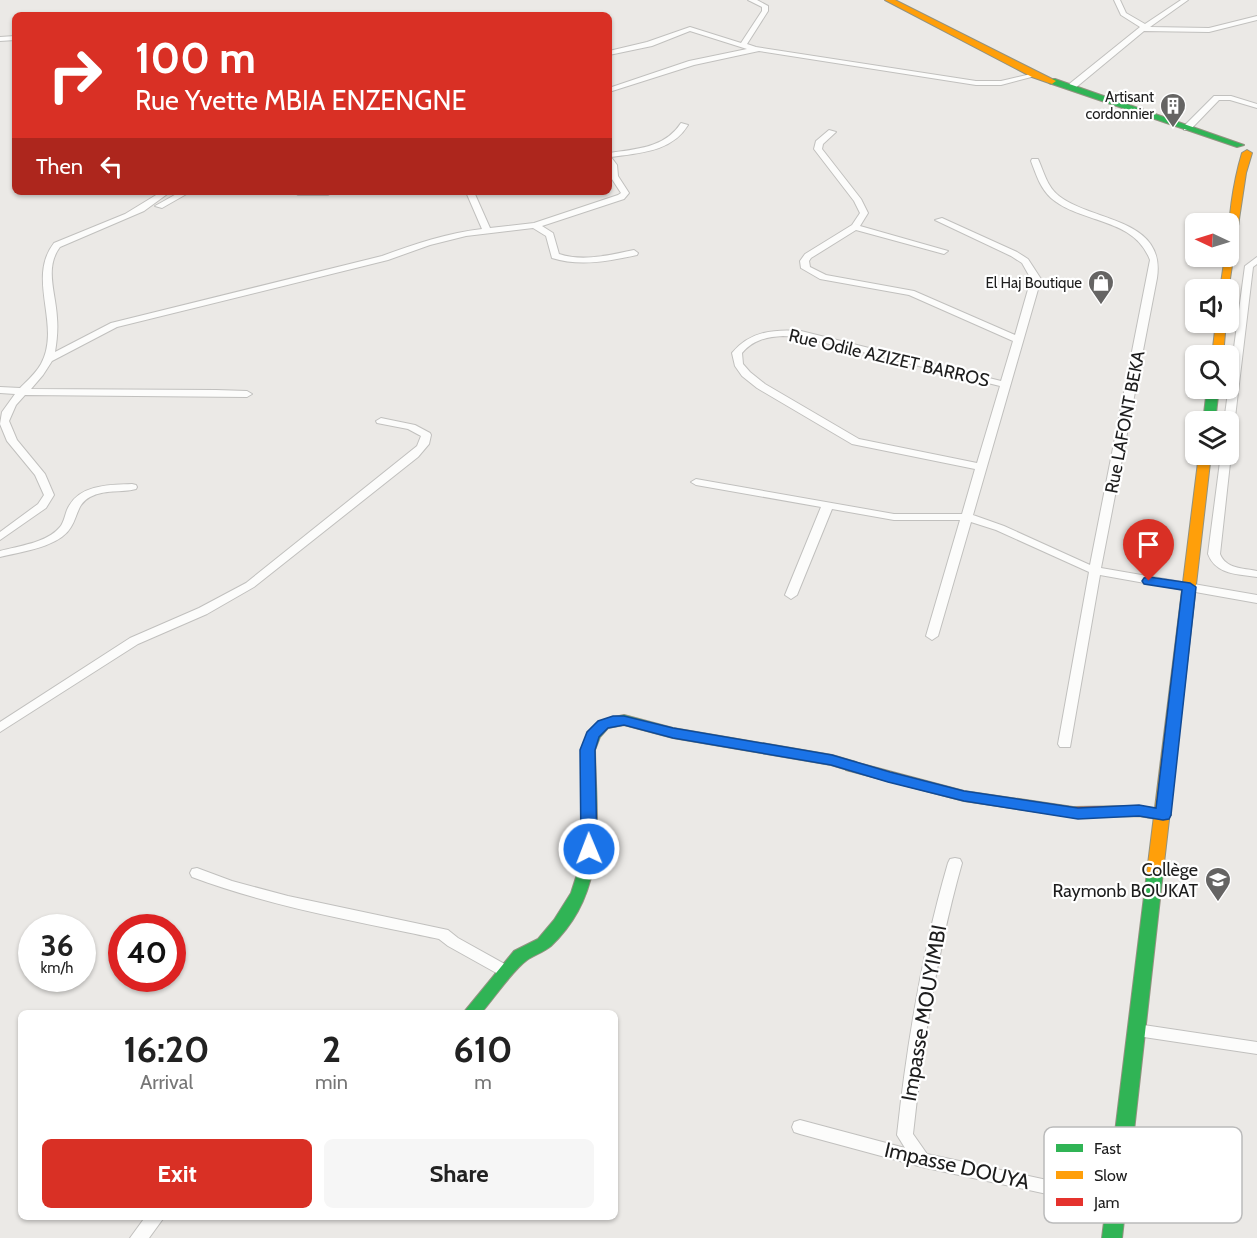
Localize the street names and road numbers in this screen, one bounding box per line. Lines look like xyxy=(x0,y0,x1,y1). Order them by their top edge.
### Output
street label: Rue Odile AZIZET BARROS xyxy=(787,324,991,392)
street label: Rue LAFONT BEKA xyxy=(1100,349,1150,495)
street label: Impasse MOUYIMBI xyxy=(896,923,951,1103)
street label: Impasse DOUYA xyxy=(882,1137,1032,1194)

